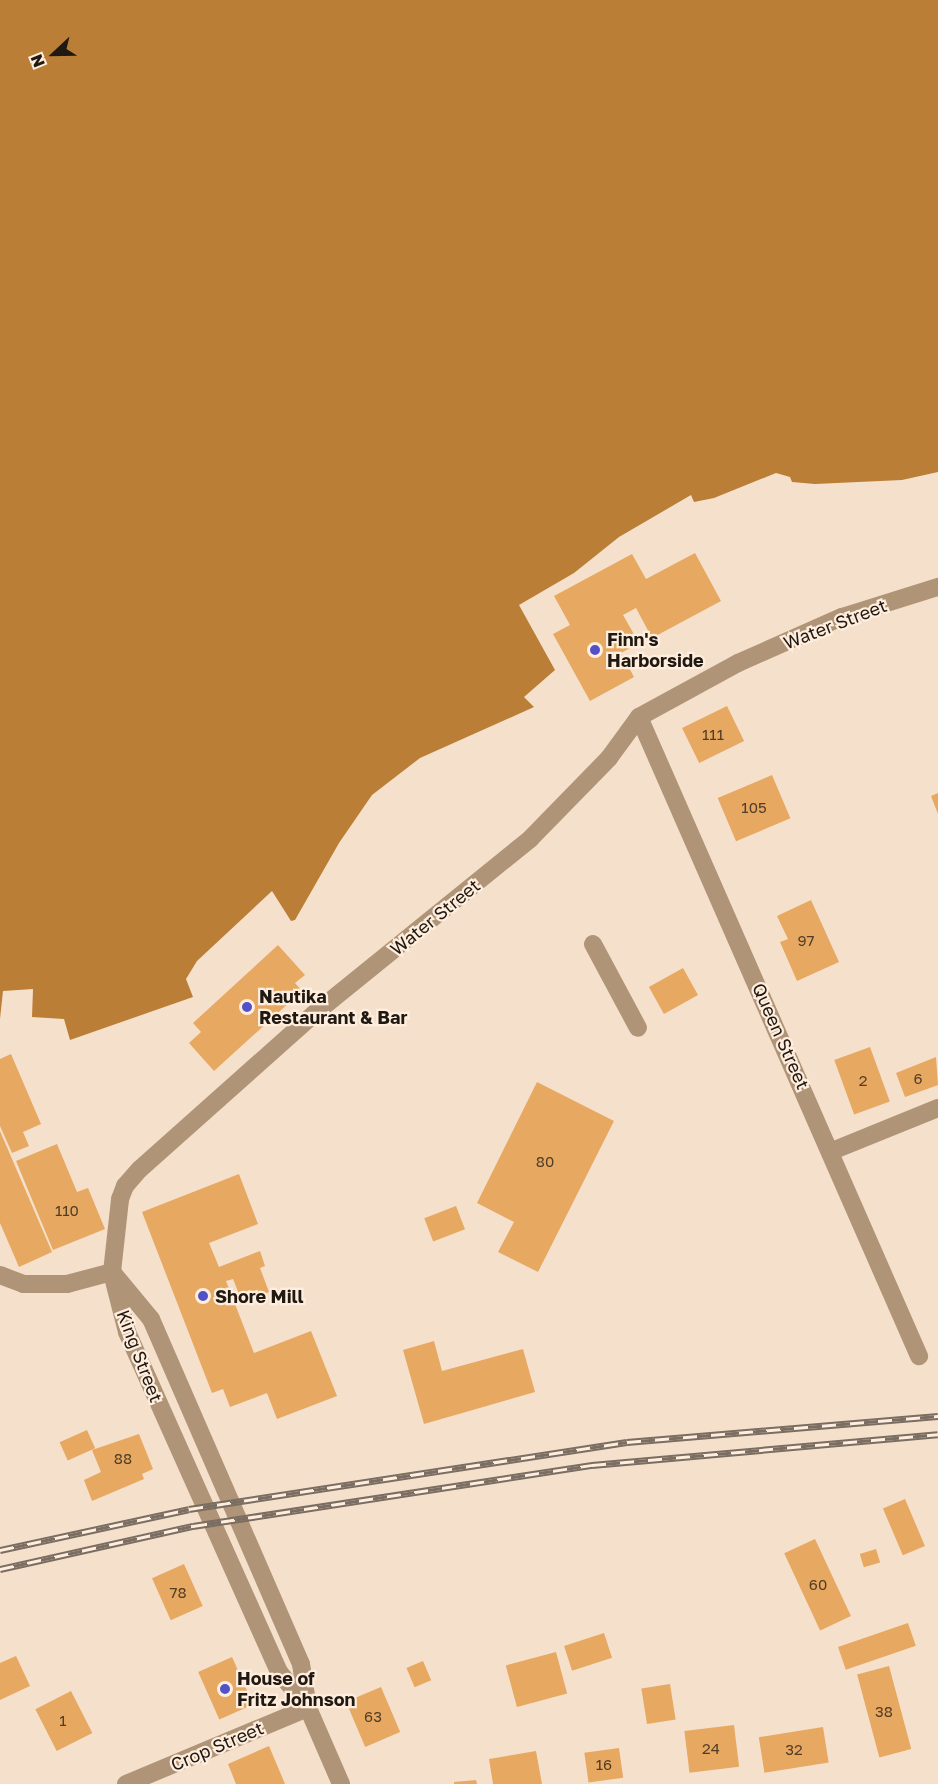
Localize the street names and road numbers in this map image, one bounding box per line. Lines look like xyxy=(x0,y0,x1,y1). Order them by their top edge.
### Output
street label: Water Street xyxy=(780,594,890,654)
street label: Water Street xyxy=(386,874,484,960)
street label: Queen Street xyxy=(748,980,814,1092)
street label: King Street xyxy=(113,1307,167,1405)
street label: Crop Street xyxy=(167,1717,267,1775)

